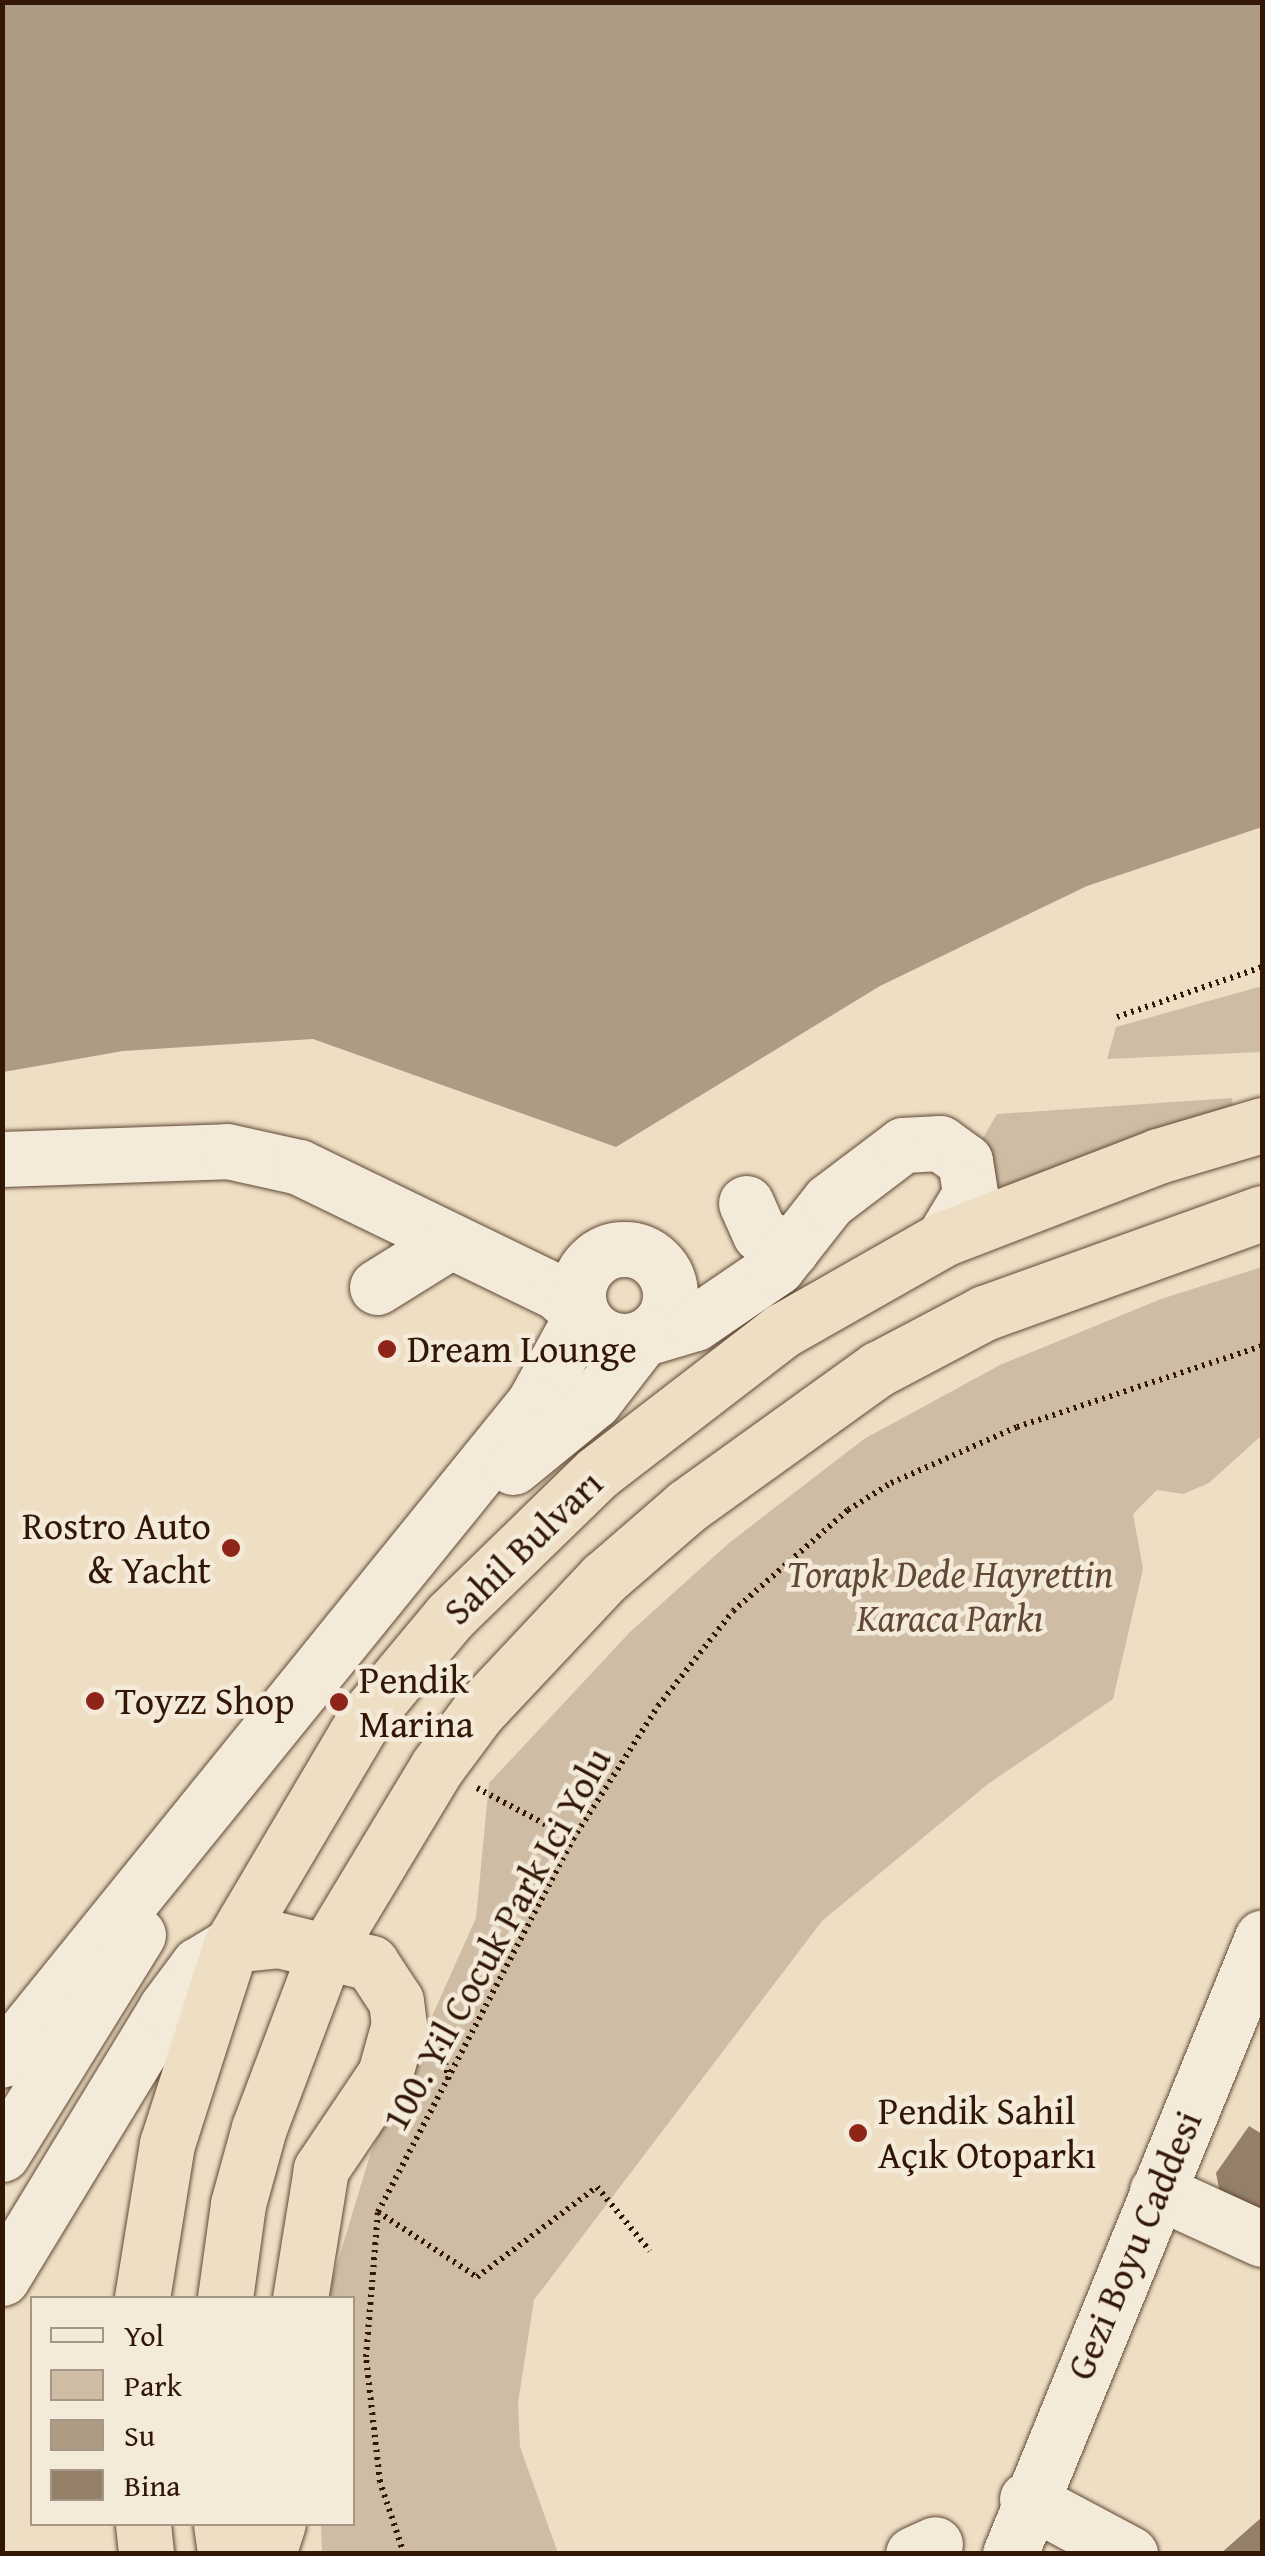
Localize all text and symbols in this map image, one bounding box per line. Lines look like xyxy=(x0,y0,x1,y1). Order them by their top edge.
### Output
place label: Dream Lounge xyxy=(407,1326,637,1372)
marker: Dream Lounge xyxy=(376,1338,398,1360)
street label: Sahil Bulvarı xyxy=(434,1460,612,1634)
place label: Rostro Auto & Yacht xyxy=(22,1503,211,1592)
marker: Rostro Auto & Yacht xyxy=(220,1537,242,1559)
park label: Torapk Dede Hayrettin Karaca Parkı xyxy=(787,1551,1113,1640)
place label: Pendik Marina xyxy=(359,1657,474,1746)
place label: Toyzz Shop xyxy=(115,1678,295,1724)
marker: Toyzz Shop xyxy=(84,1690,106,1712)
marker: Pendik Marina xyxy=(328,1691,350,1713)
street label: 100. Yil Cocuk Park Ici Yolu xyxy=(372,1740,620,2138)
place label: Pendik Sahil Açık Otoparkı xyxy=(878,2088,1096,2178)
street label: Gezi Boyu Caddesi xyxy=(1057,2104,1211,2386)
marker: Pendik Sahil Açık Otoparkı xyxy=(847,2122,869,2144)
legend xyxy=(30,2296,355,2526)
text: Yol xyxy=(124,2313,164,2357)
text: Park xyxy=(124,2363,182,2407)
text: Su xyxy=(124,2413,155,2457)
text: Bina xyxy=(124,2463,180,2507)

